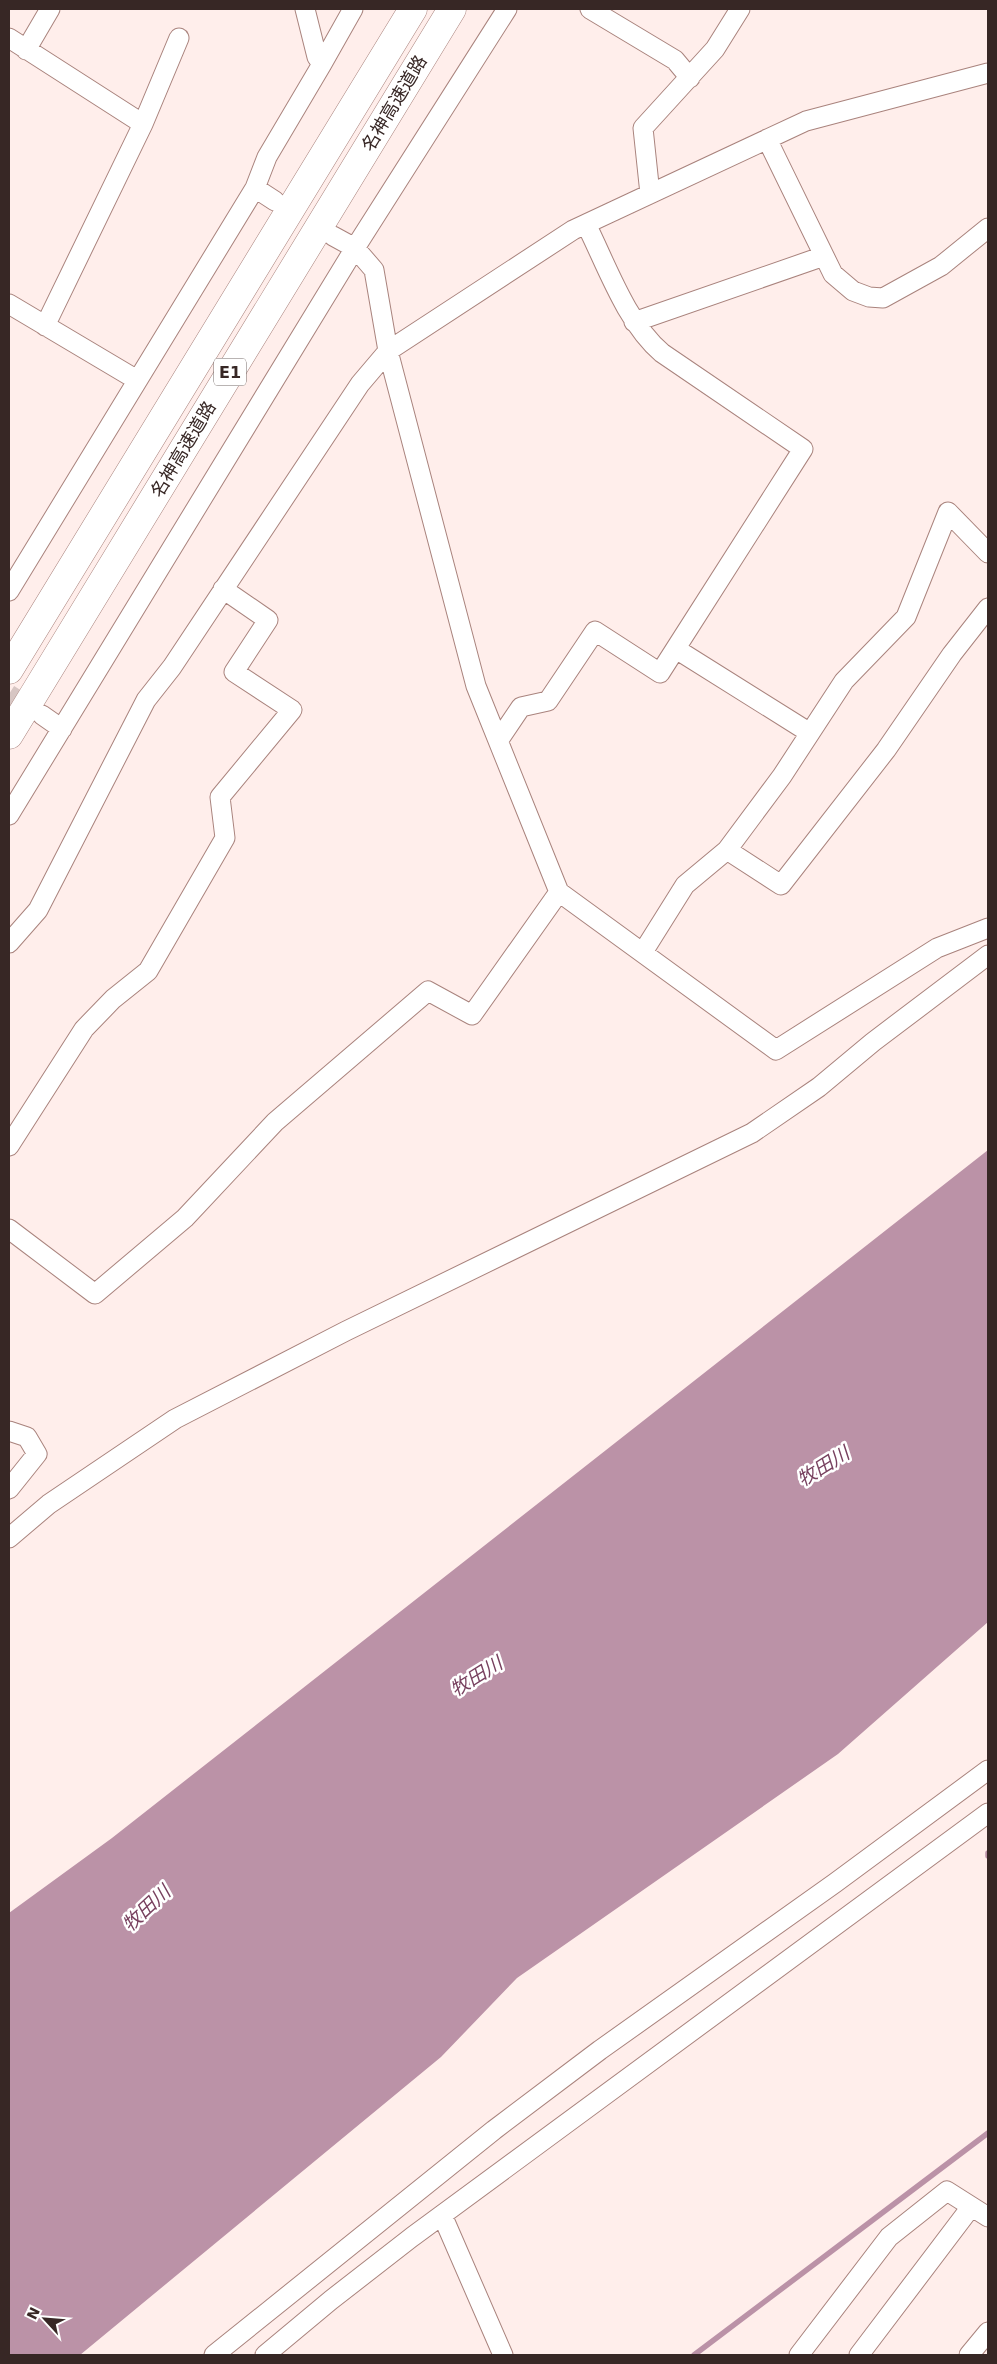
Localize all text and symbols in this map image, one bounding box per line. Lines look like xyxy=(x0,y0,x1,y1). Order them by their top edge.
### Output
street label: 名神高速道路 xyxy=(357,51,431,155)
road number: E1 xyxy=(214,358,246,386)
street label: 名神高速道路 xyxy=(146,397,220,501)
water label: 牧田川 xyxy=(793,1441,855,1490)
water label: 牧田川 xyxy=(446,1651,508,1700)
water label: 牧田川 xyxy=(118,1879,176,1935)
north arrow xyxy=(20,2294,70,2344)
text: N xyxy=(24,2305,43,2322)

